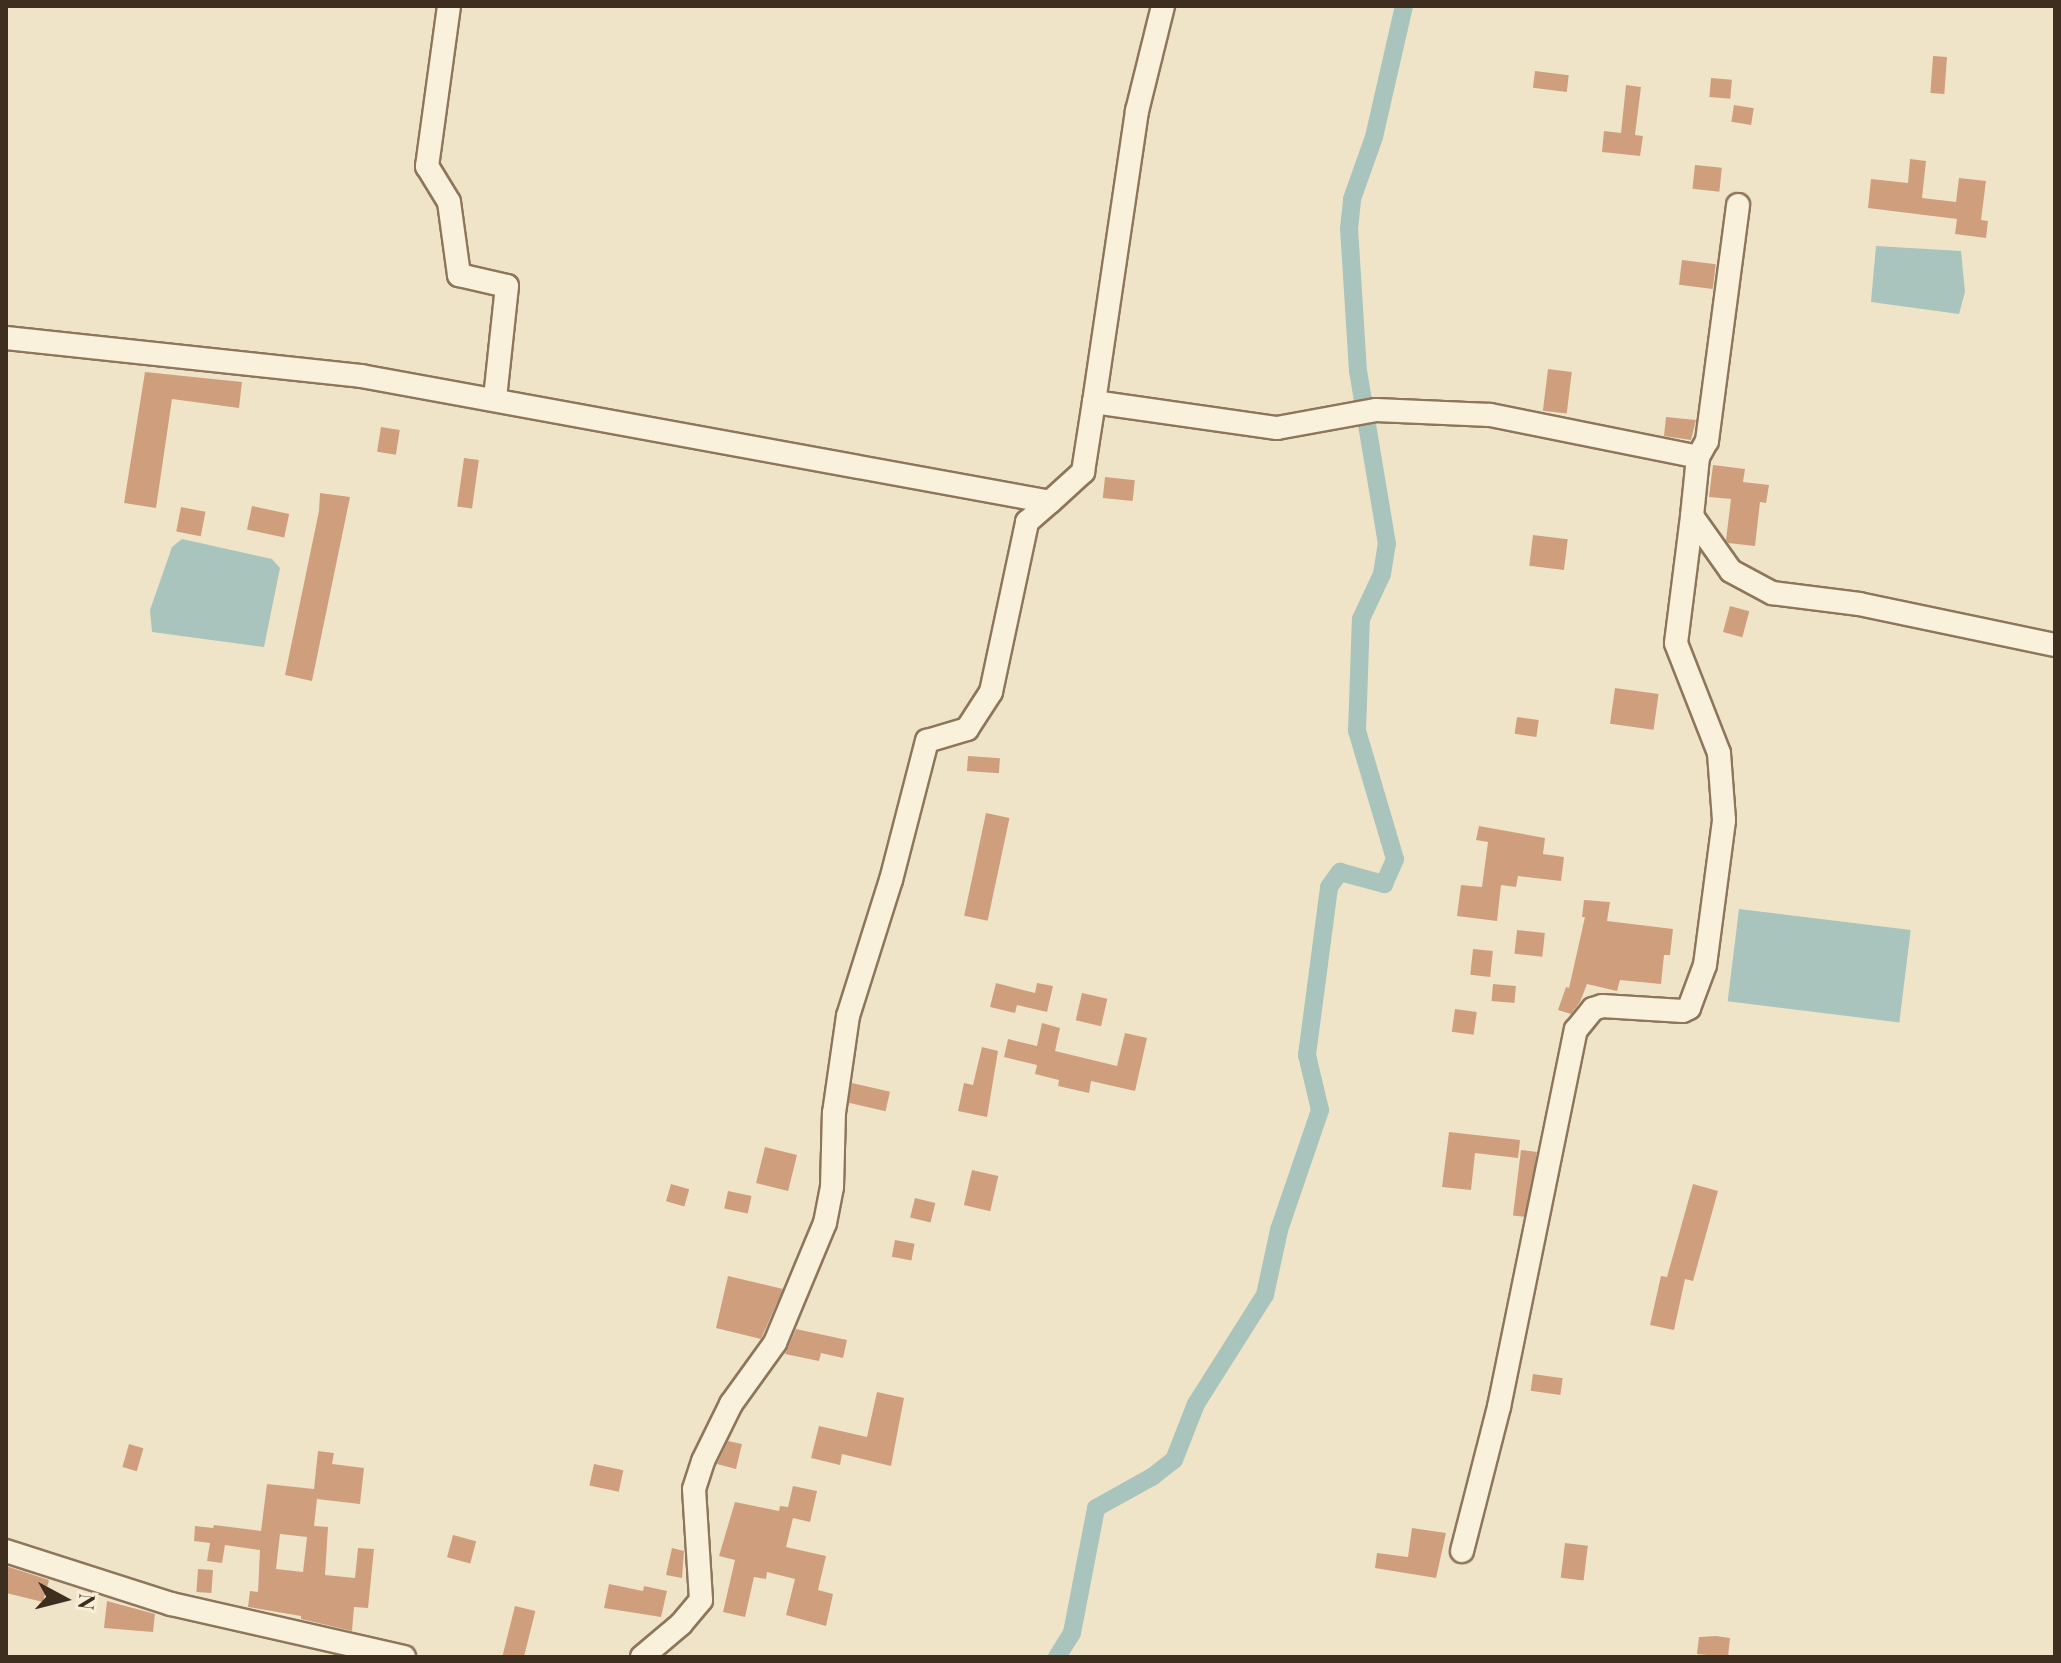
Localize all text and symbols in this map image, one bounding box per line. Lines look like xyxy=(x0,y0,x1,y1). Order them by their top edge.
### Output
north arrow xyxy=(24,1559,104,1639)
text: N xyxy=(72,1592,104,1612)

